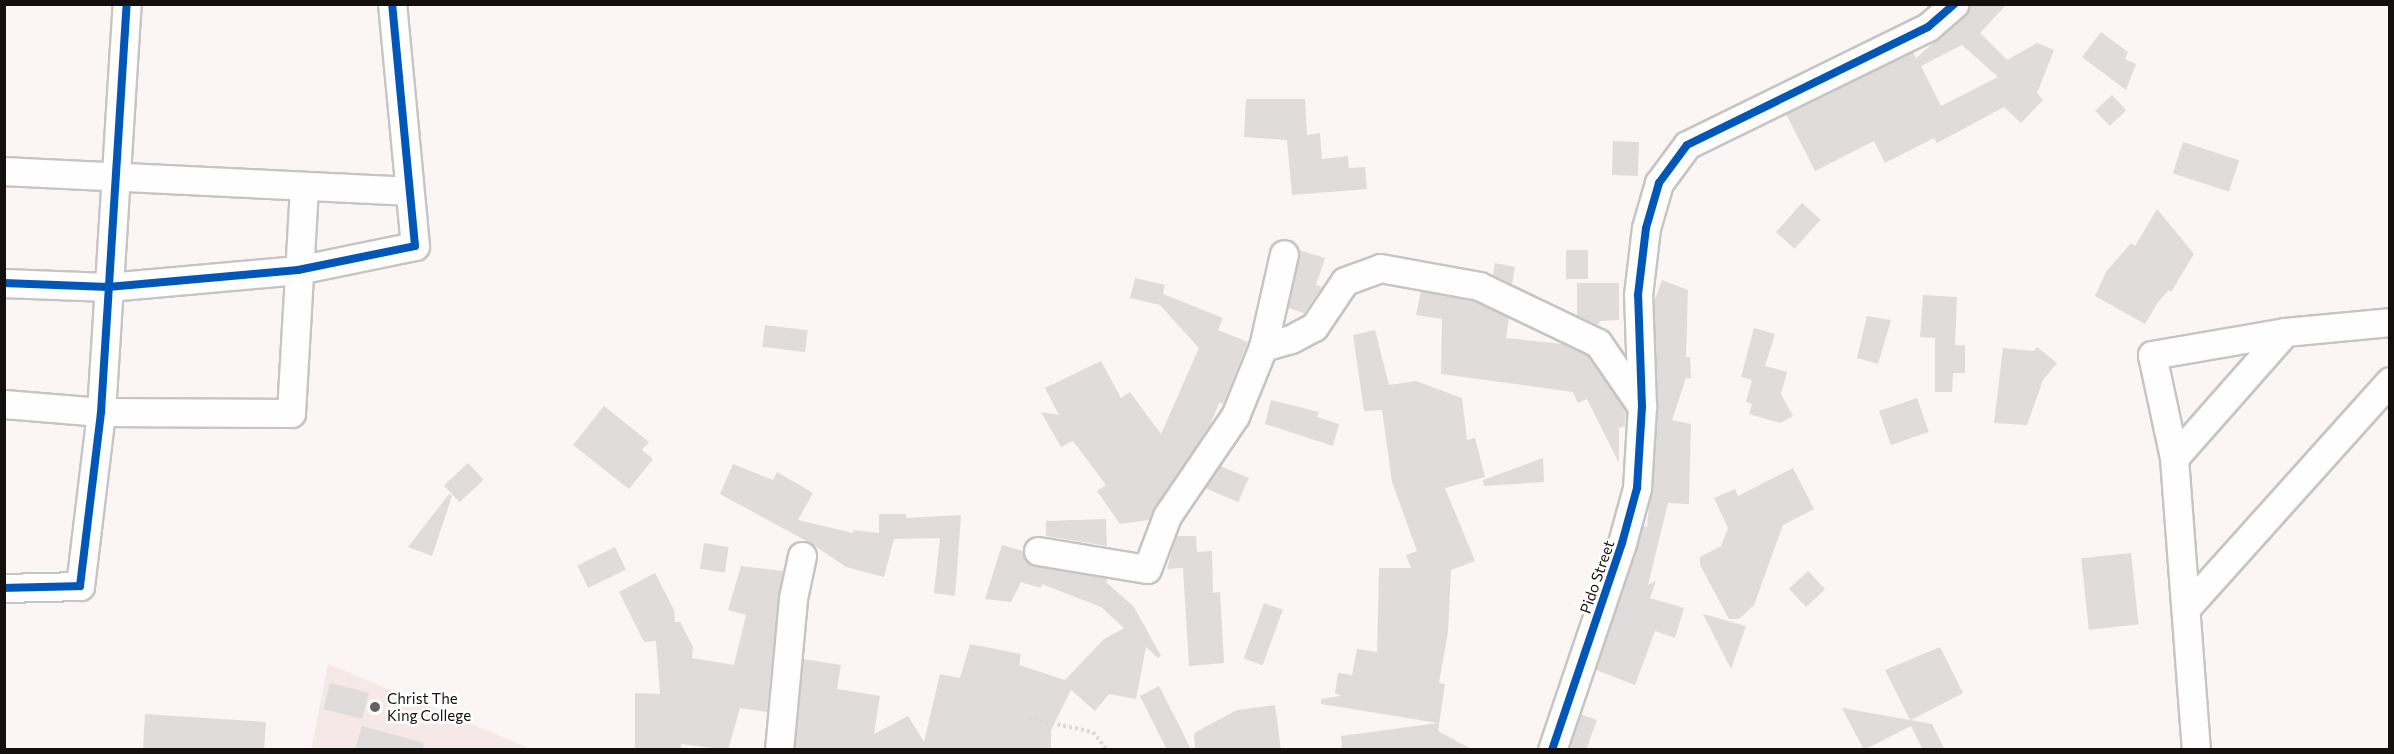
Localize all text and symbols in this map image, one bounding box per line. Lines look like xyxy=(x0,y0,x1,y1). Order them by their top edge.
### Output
street label: Pido Street xyxy=(1576,538,1618,616)
place label: Christ The King College xyxy=(387,689,471,724)
marker: Christ The King College xyxy=(368,700,382,714)

